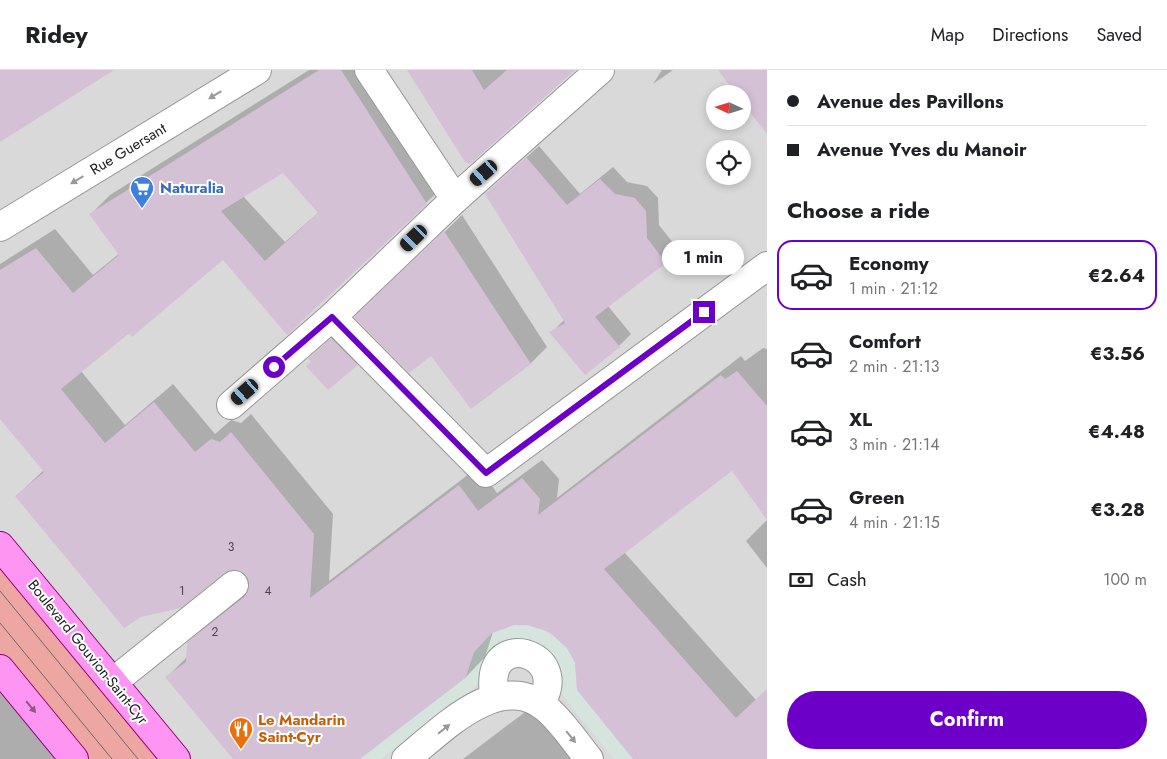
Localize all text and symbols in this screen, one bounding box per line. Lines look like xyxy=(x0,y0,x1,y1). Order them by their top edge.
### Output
text: Ridey xyxy=(25,17,88,52)
text: Map xyxy=(931,22,964,48)
text: Directions xyxy=(992,22,1068,48)
text: Saved xyxy=(1096,22,1142,48)
north arrow xyxy=(706,85,751,130)
map controls xyxy=(706,85,751,185)
text: Avenue des Pavillons xyxy=(817,88,1004,115)
one-way arrow xyxy=(209,91,222,100)
street label: Rue Guersant xyxy=(86,117,171,180)
text: Avenue Yves du Manoir xyxy=(817,136,1027,163)
button: locate xyxy=(706,140,751,185)
car xyxy=(467,157,500,189)
supermarket icon: Naturalia xyxy=(129,175,155,209)
one-way arrow xyxy=(70,176,83,185)
place label: Naturalia xyxy=(160,177,224,199)
text: Choose a ride xyxy=(787,194,930,226)
car xyxy=(397,222,430,254)
callout: 1 min xyxy=(663,240,745,274)
text: 1 min xyxy=(683,246,723,269)
text: Economy xyxy=(849,250,929,277)
icon: car xyxy=(789,253,834,298)
text: €2.64 xyxy=(1088,262,1145,289)
text: 1 min · 21:12 xyxy=(849,277,938,300)
route end xyxy=(693,301,715,323)
text: Comfort xyxy=(849,328,921,355)
icon: car xyxy=(789,331,834,376)
text: €3.56 xyxy=(1090,340,1145,367)
text: 2 min · 21:13 xyxy=(849,355,939,378)
route start xyxy=(263,356,285,378)
car xyxy=(228,376,261,408)
text: XL xyxy=(849,406,872,433)
icon: car xyxy=(789,409,834,454)
text: €4.48 xyxy=(1088,418,1145,445)
text: 3 min · 21:14 xyxy=(849,433,940,456)
text: Green xyxy=(849,484,905,511)
icon: car xyxy=(789,487,834,532)
text: €3.28 xyxy=(1091,496,1145,523)
text: 4 min · 21:15 xyxy=(849,511,940,534)
house number: 3 xyxy=(228,538,235,556)
icon: cash xyxy=(787,566,815,594)
text: Cash xyxy=(827,566,867,593)
text: 100 m xyxy=(1103,568,1147,591)
street label: Boulevard Gouvion-Saint-Cyr xyxy=(23,575,154,730)
house number: 1 xyxy=(179,582,185,600)
house number: 4 xyxy=(265,582,272,600)
house number: 2 xyxy=(212,623,219,641)
button: Confirm xyxy=(787,691,1147,749)
one-way arrow xyxy=(25,700,37,712)
place label: Le Mandarin Saint-Cyr xyxy=(258,709,345,748)
restaurant icon: Le Mandarin Saint-Cyr xyxy=(228,716,254,750)
one-way arrow xyxy=(437,724,451,734)
one-way arrow xyxy=(565,731,576,743)

